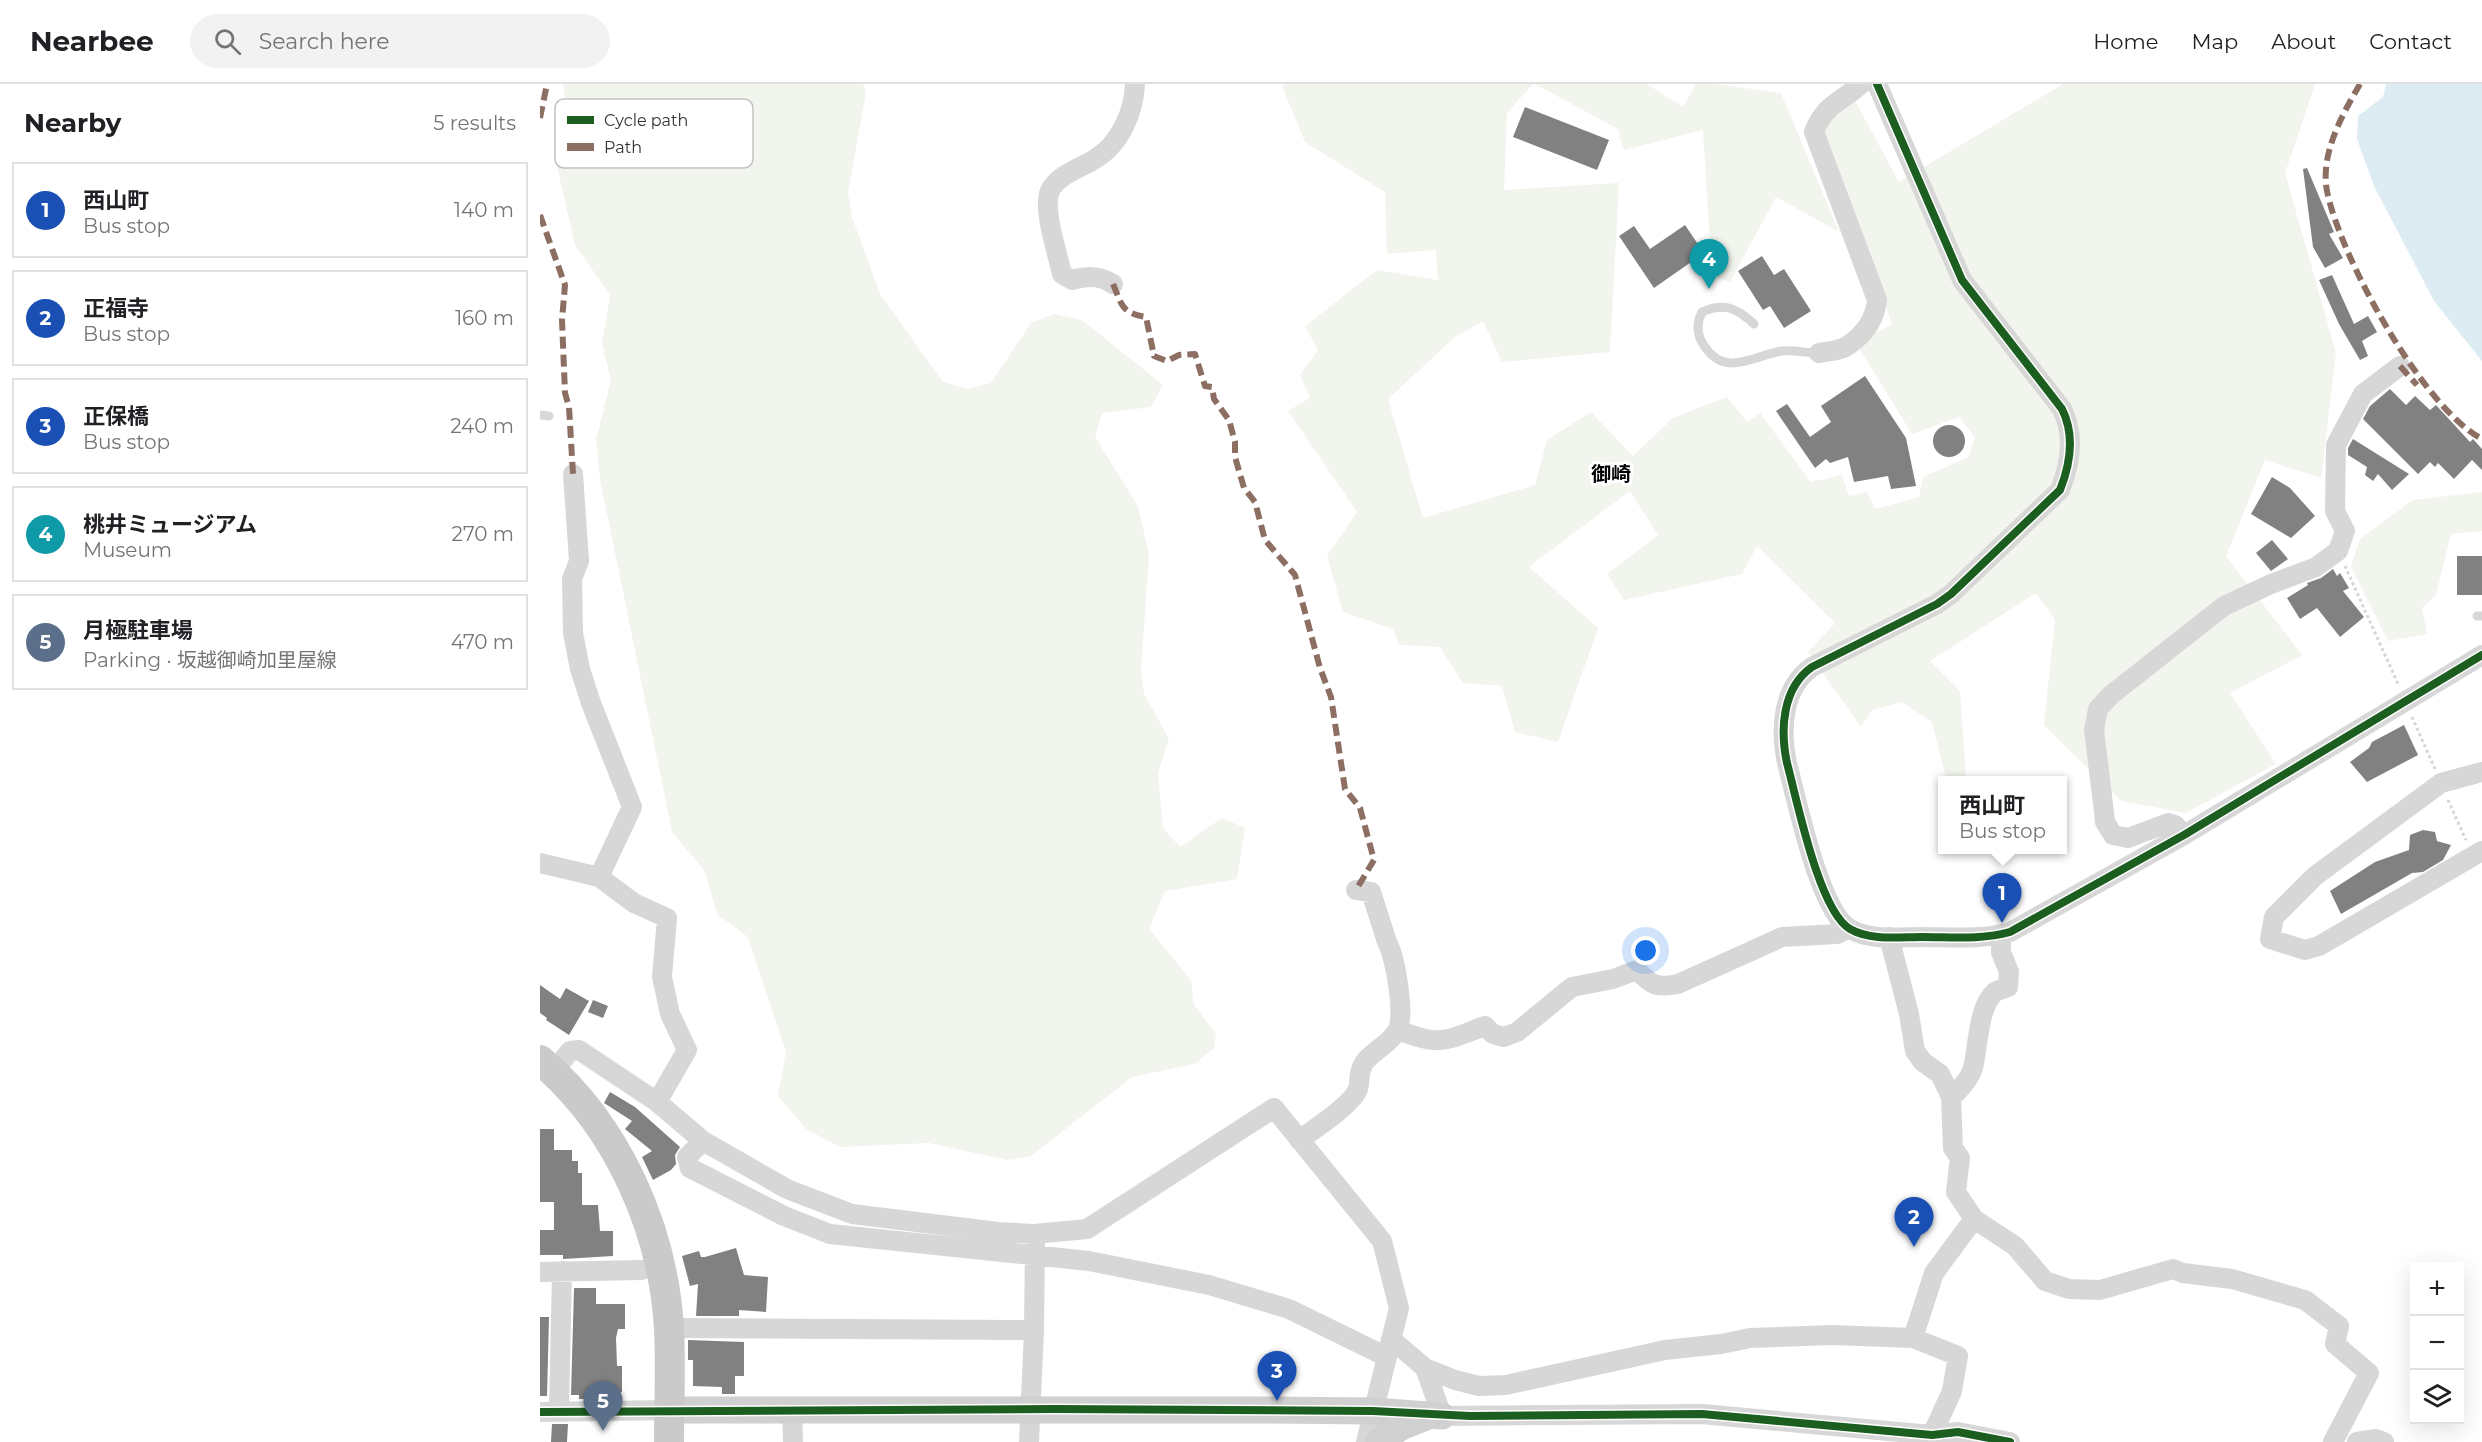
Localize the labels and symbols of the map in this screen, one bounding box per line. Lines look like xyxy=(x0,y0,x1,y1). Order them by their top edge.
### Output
legend xyxy=(555,99,753,168)
text: Cycle path xyxy=(604,111,688,130)
text: Path xyxy=(604,138,642,157)
pin: 4 xyxy=(1690,240,1728,289)
district label: 御崎 xyxy=(1591,462,1631,486)
pin: 1 xyxy=(1982,874,2022,923)
your location xyxy=(1631,936,1660,965)
pin: 2 xyxy=(1894,1198,1934,1247)
pin: 3 xyxy=(1258,1352,1296,1401)
pin: 5 xyxy=(584,1382,622,1431)

